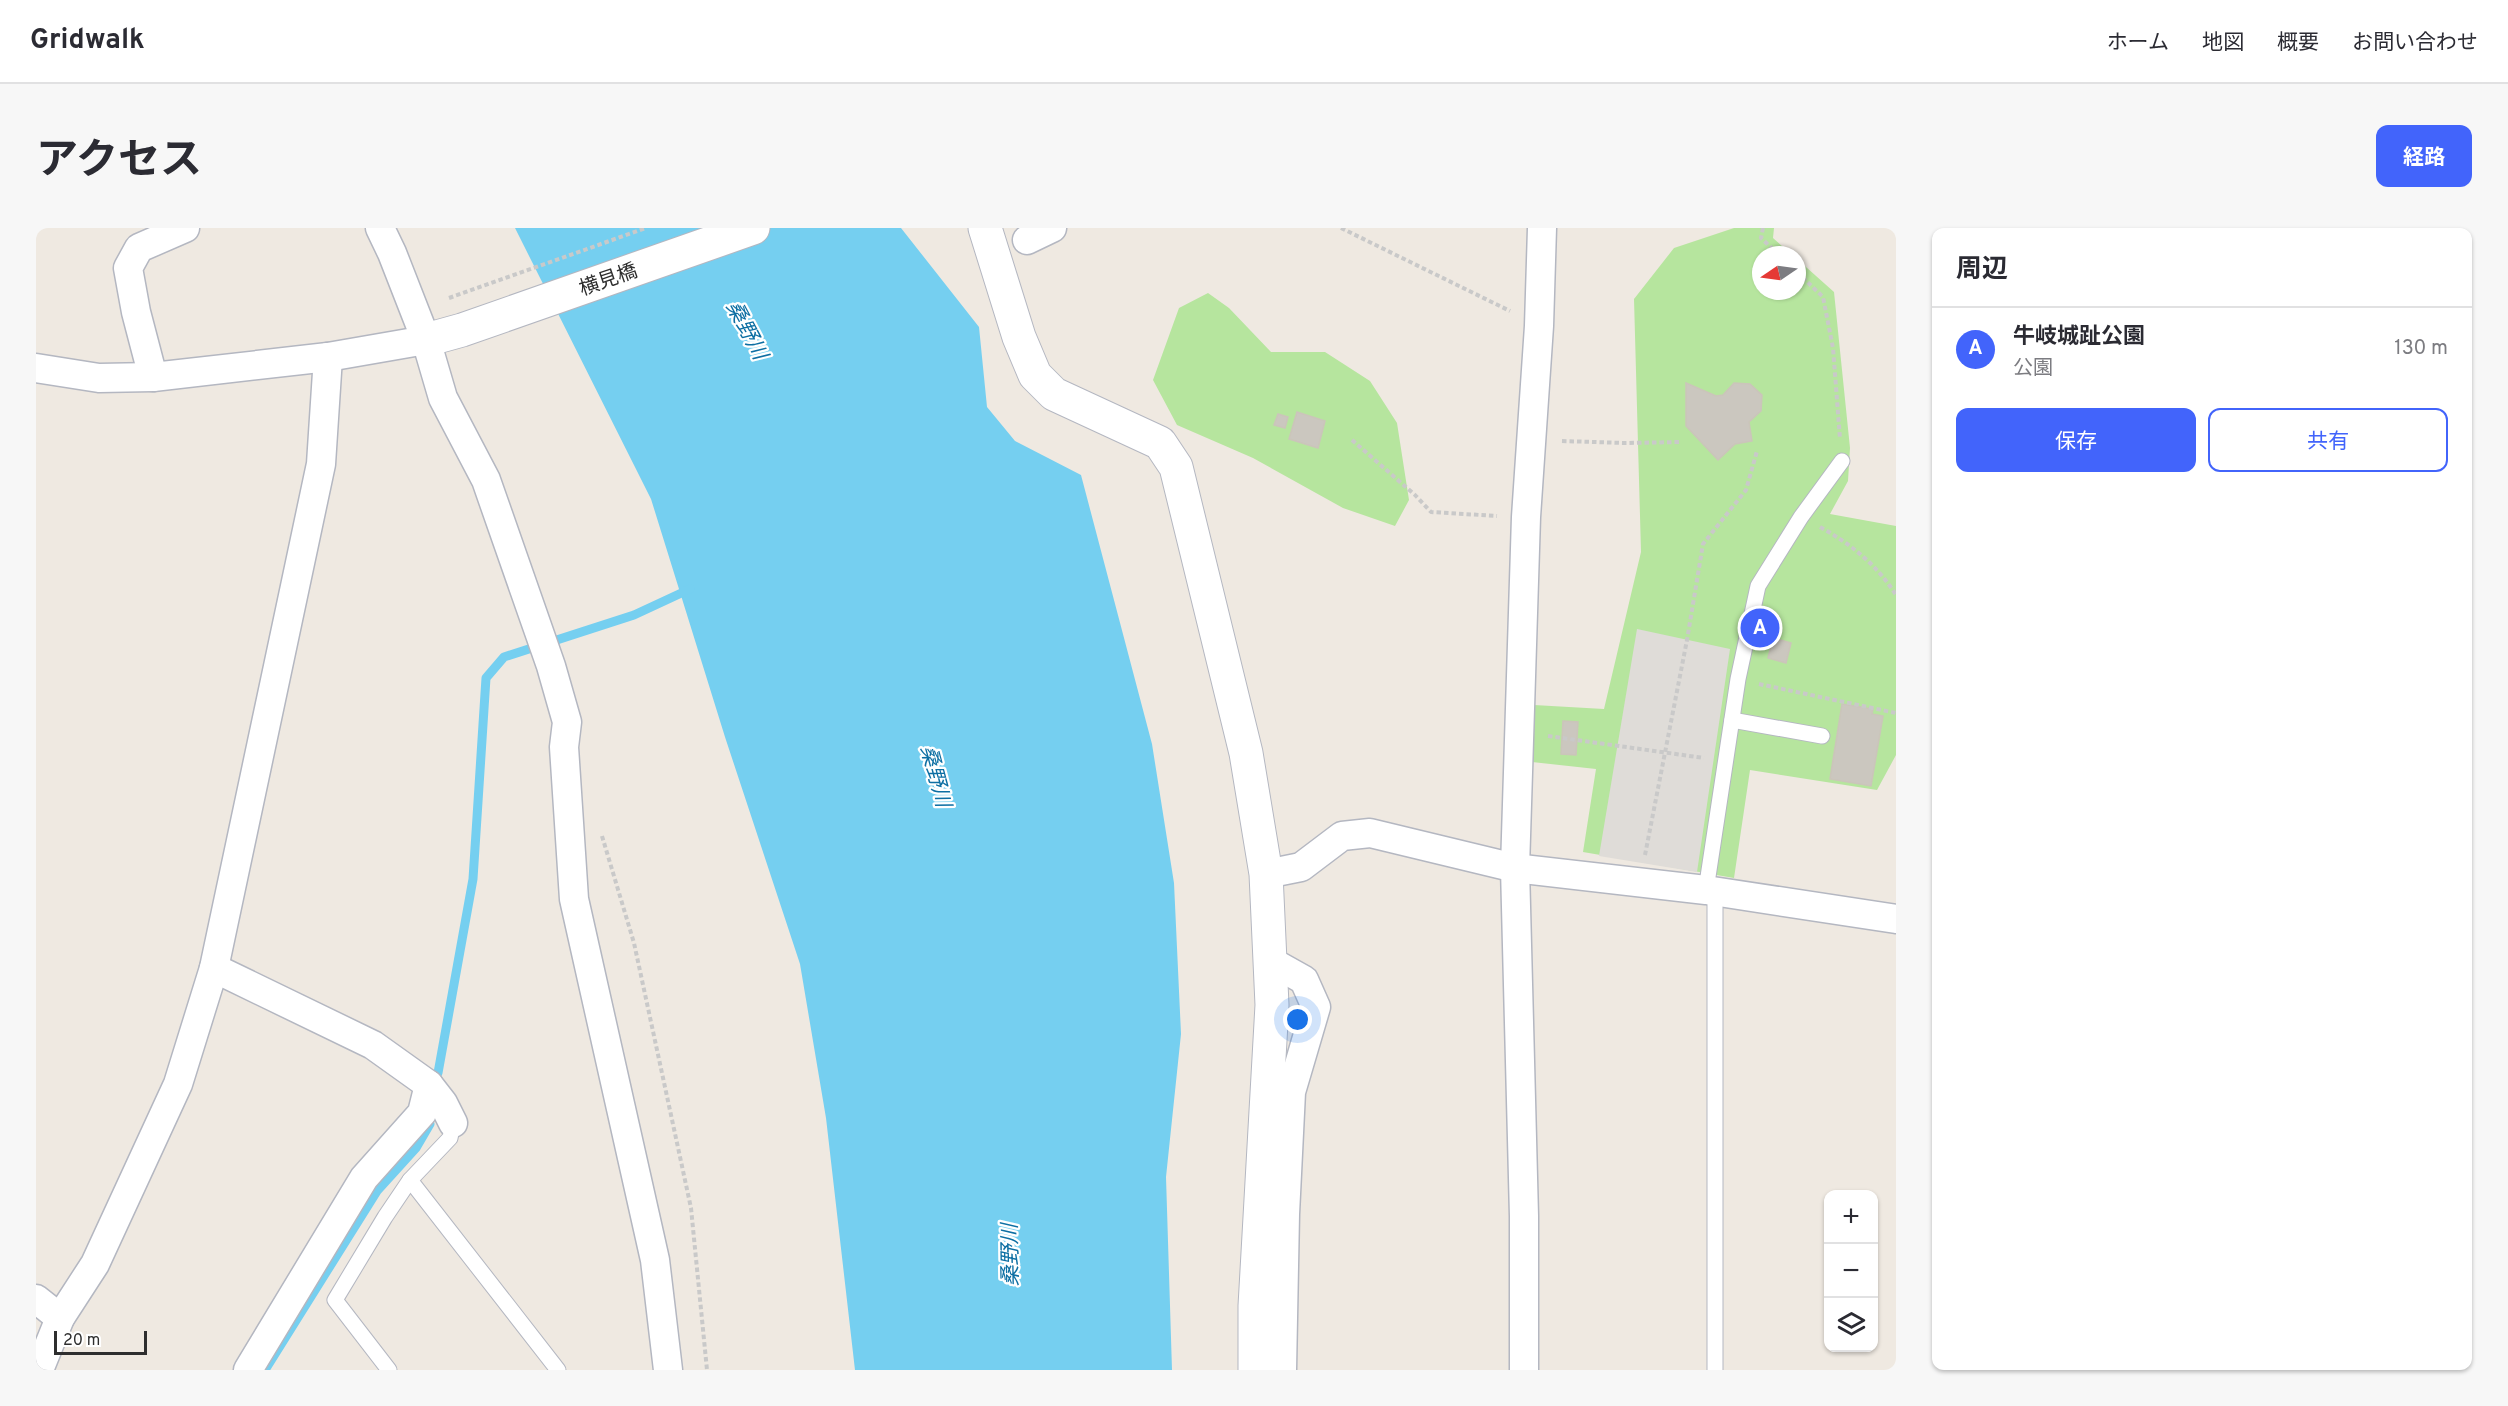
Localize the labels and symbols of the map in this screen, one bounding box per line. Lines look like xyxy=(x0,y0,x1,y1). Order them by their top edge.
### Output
north arrow xyxy=(1752,246,1806,300)
street label: 横見橋 xyxy=(576,259,641,303)
water label: 桑野川 xyxy=(719,297,773,367)
pin: A xyxy=(1740,606,1780,650)
water label: 桑野川 xyxy=(913,742,956,812)
your location xyxy=(1283,1005,1312,1034)
water label: 桑野川 xyxy=(997,1221,1026,1287)
scale bar xyxy=(54,1328,147,1356)

